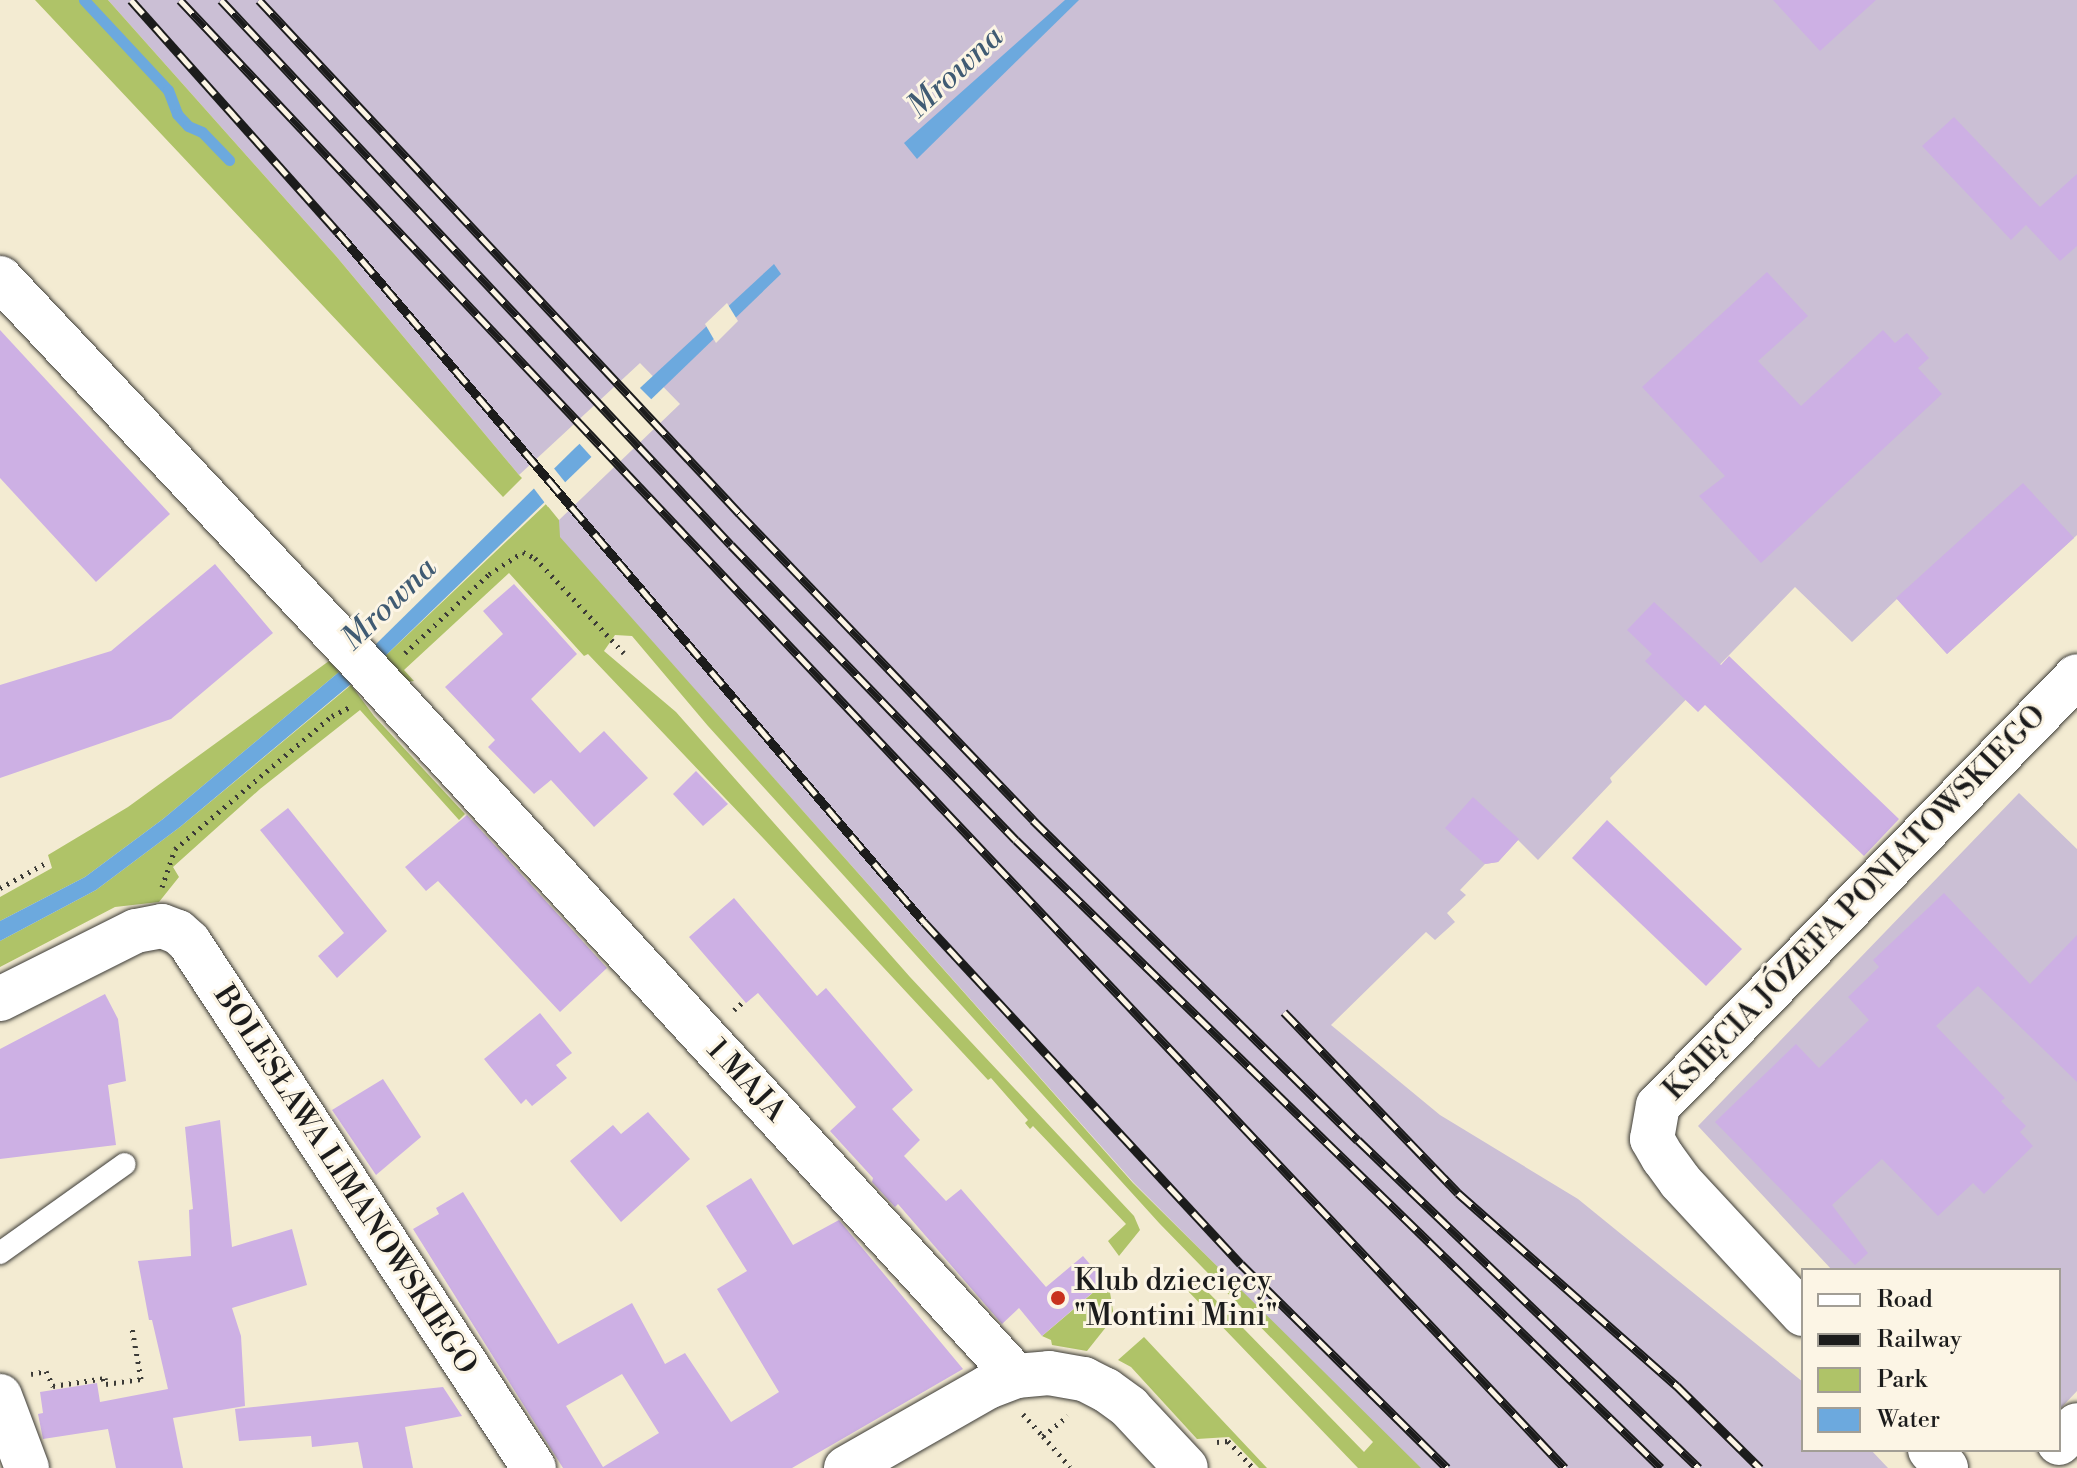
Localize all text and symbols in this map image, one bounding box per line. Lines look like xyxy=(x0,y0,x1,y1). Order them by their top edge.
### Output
water label: Mrowna xyxy=(899,18,1011,126)
water label: Mrowna xyxy=(333,549,445,659)
street label: KSIĘCIA JÓZEFA PONIATOWSKIEGO xyxy=(1656,698,2054,1108)
street label: BOLESŁAWA LIMANOWSKIEGO xyxy=(206,979,484,1381)
street label: 1 MAJA xyxy=(699,1032,793,1130)
place label: Klub dziecięcy "Montini Mini" xyxy=(1074,1263,1278,1334)
legend xyxy=(1801,1268,2061,1452)
text: Road xyxy=(1877,1285,1933,1315)
marker: Klub dziecięcy "Montini Mini" xyxy=(1049,1289,1067,1307)
text: Railway xyxy=(1877,1325,1962,1355)
text: Park xyxy=(1877,1365,1927,1395)
text: Water xyxy=(1877,1405,1940,1435)

